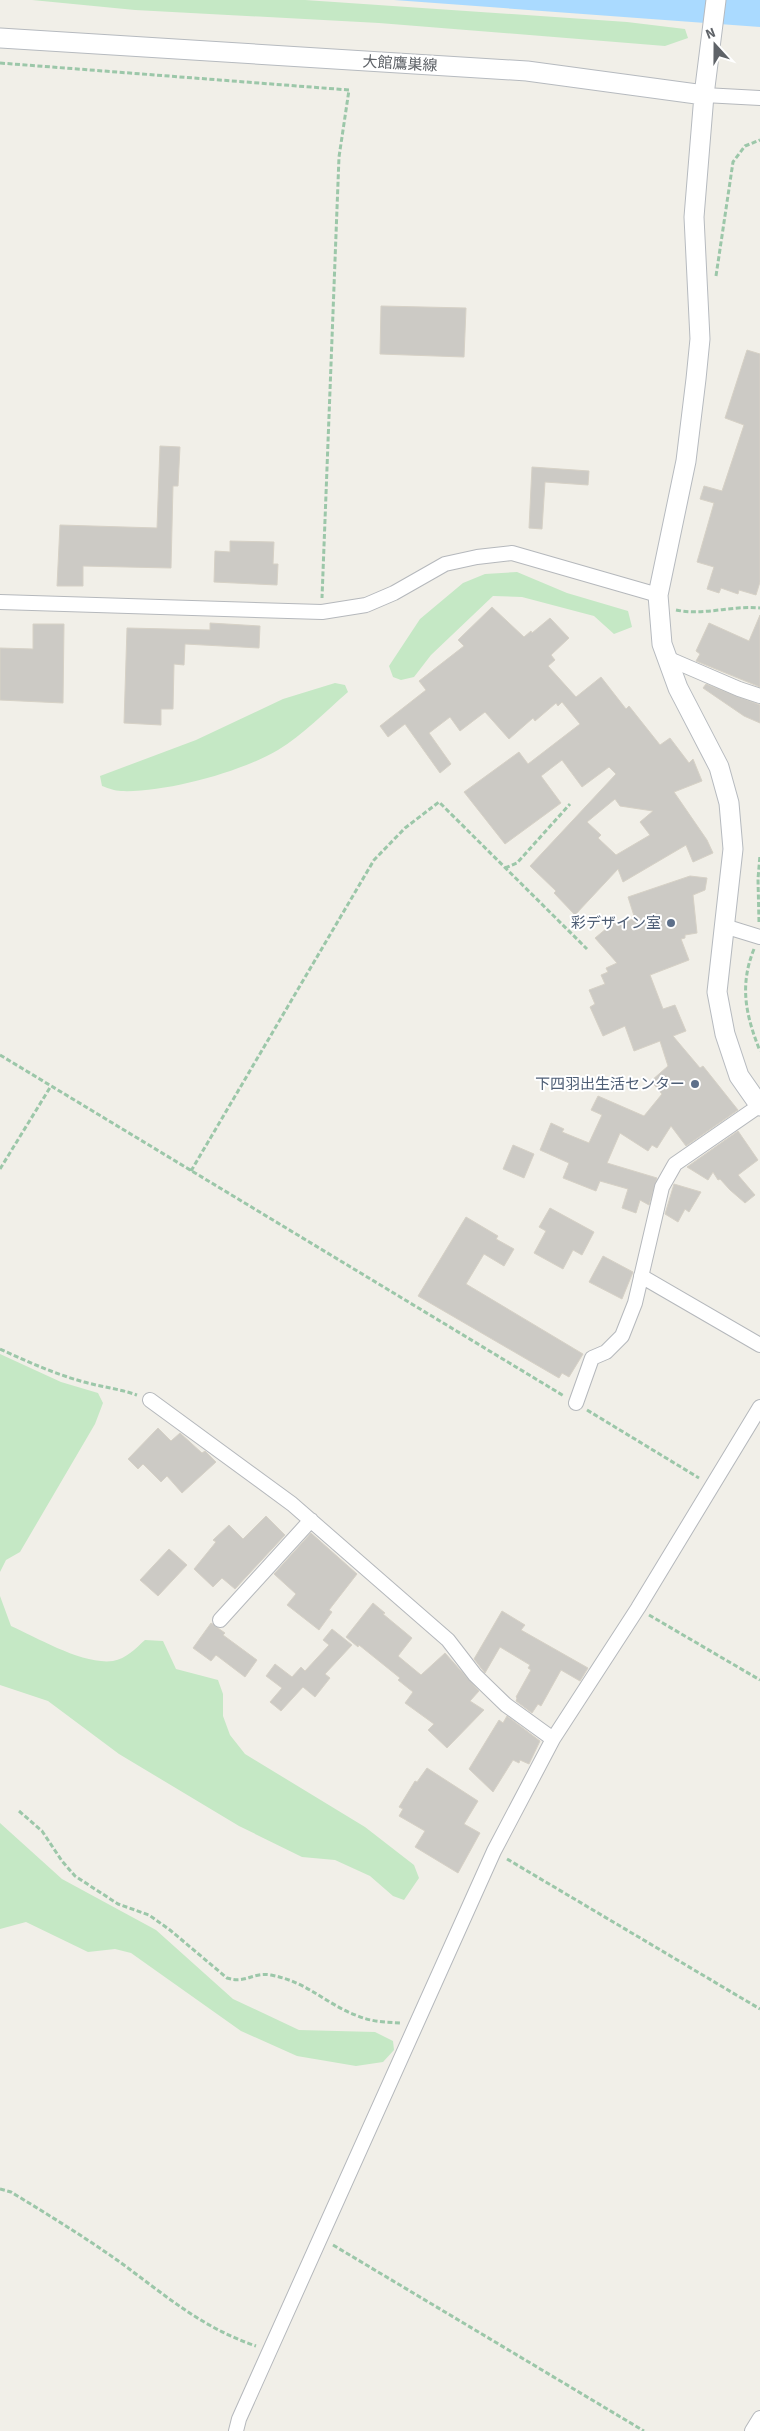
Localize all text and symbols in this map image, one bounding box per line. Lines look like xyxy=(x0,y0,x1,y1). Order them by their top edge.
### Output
north arrow xyxy=(690,20,740,70)
text: N xyxy=(703,23,719,45)
street label: 大館鷹巣線 xyxy=(362,52,438,76)
place label: 彩デザイン室 xyxy=(571,913,661,934)
marker: 彩デザイン室 xyxy=(665,917,677,929)
place label: 下四羽出生活センター xyxy=(535,1074,685,1095)
marker: 下四羽出生活センター xyxy=(689,1078,701,1090)

